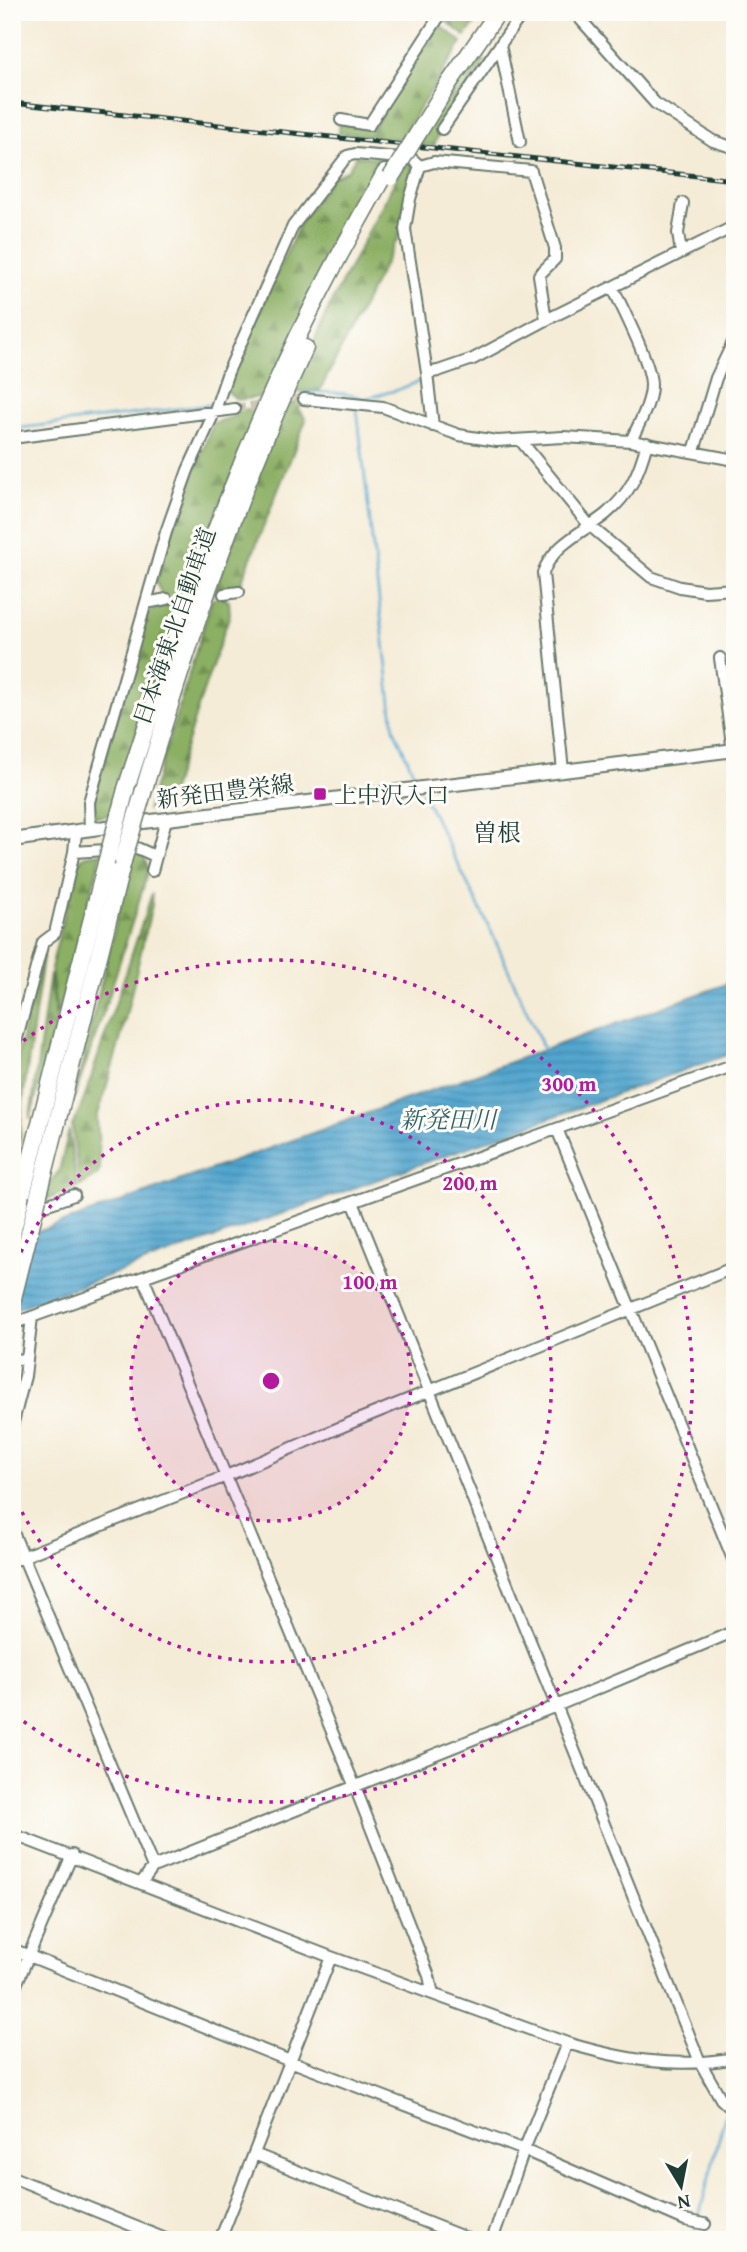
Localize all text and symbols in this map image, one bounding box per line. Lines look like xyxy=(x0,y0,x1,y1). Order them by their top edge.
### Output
street label: 日本海東北自動車道 xyxy=(125,523,223,729)
street label: 新発田豊栄線 xyxy=(155,766,295,816)
place label: 上中沢入口 xyxy=(334,778,449,811)
marker: 上中沢入口 xyxy=(312,786,328,802)
district label: 曽根 xyxy=(473,815,521,850)
text: 300 m xyxy=(541,1068,597,1099)
water label: 新発田川 xyxy=(400,1102,499,1137)
text: 200 m xyxy=(442,1167,498,1198)
text: 100 m xyxy=(342,1266,398,1297)
centre of rings xyxy=(259,1369,283,1393)
north arrow xyxy=(646,2150,716,2220)
text: N xyxy=(675,2188,693,2218)

